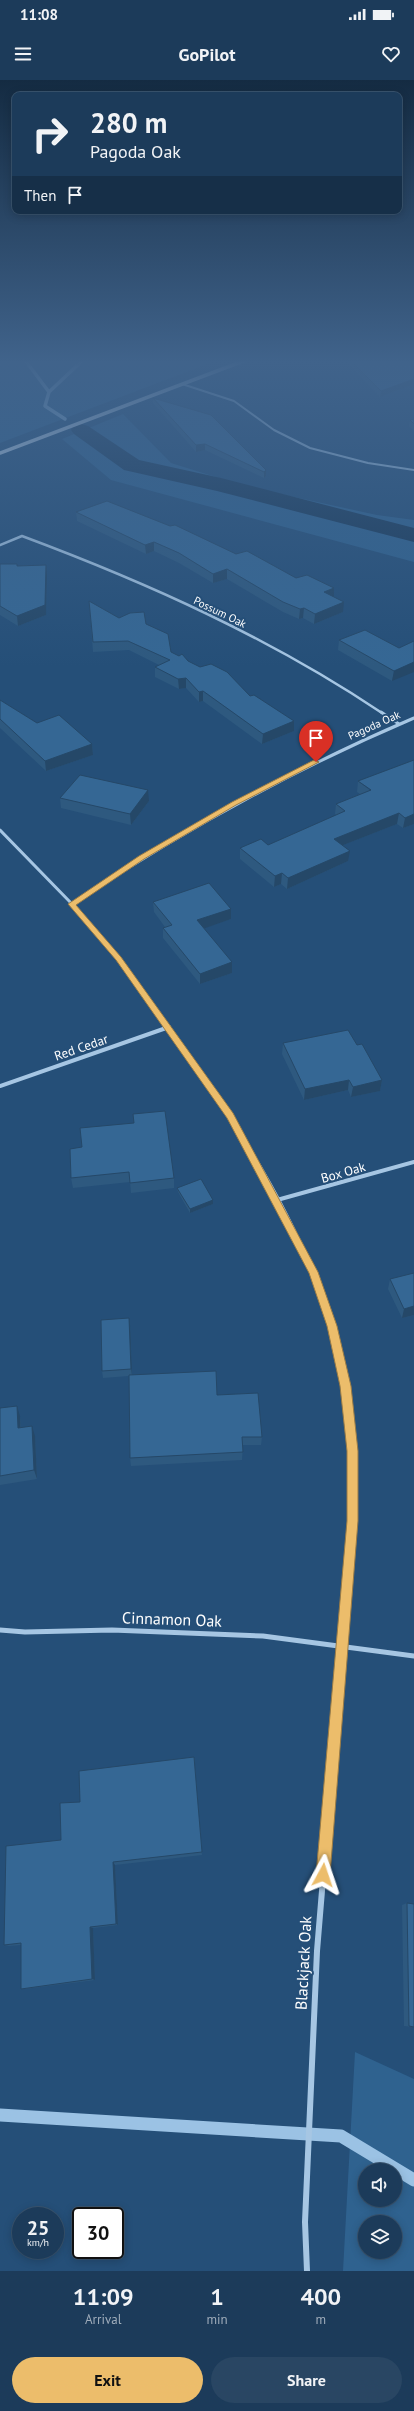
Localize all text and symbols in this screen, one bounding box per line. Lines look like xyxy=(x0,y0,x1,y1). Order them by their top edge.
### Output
text: 11:08 xyxy=(20,5,58,24)
icon: menu xyxy=(12,43,34,65)
text: GoPilot xyxy=(178,43,236,66)
icon: heart xyxy=(380,43,402,65)
text: 280 m xyxy=(90,104,167,141)
icon: right xyxy=(24,108,76,160)
text: Pagoda Oak xyxy=(90,140,181,163)
icon: arrive xyxy=(64,184,86,206)
text: Then xyxy=(24,186,56,205)
street label: Possum Oak xyxy=(191,593,249,631)
street label: Pagoda Oak xyxy=(346,707,403,743)
pin xyxy=(299,721,333,762)
icon: arrive xyxy=(305,727,327,749)
street label: Red Cedar xyxy=(52,1030,111,1065)
street label: Box Oak xyxy=(319,1158,368,1187)
street label: Cinnamon Oak xyxy=(122,1607,223,1631)
position arrow xyxy=(302,1854,344,1896)
street label: Blackjack Oak xyxy=(291,1915,315,2011)
map controls xyxy=(358,2163,402,2259)
button: sound xyxy=(358,2163,402,2207)
speed limit sign: 30 xyxy=(72,2207,124,2259)
text: 25 xyxy=(27,2215,49,2241)
button: layers xyxy=(358,2215,402,2259)
text: km/h xyxy=(27,2236,49,2249)
text: 11:09 xyxy=(73,2281,134,2312)
text: 1 xyxy=(210,2281,224,2312)
text: 400 xyxy=(300,2281,341,2312)
text: Arrival xyxy=(85,2311,121,2328)
text: min xyxy=(206,2311,228,2328)
text: m xyxy=(316,2311,326,2328)
button: Exit xyxy=(12,2357,203,2403)
button: Share xyxy=(211,2357,402,2403)

